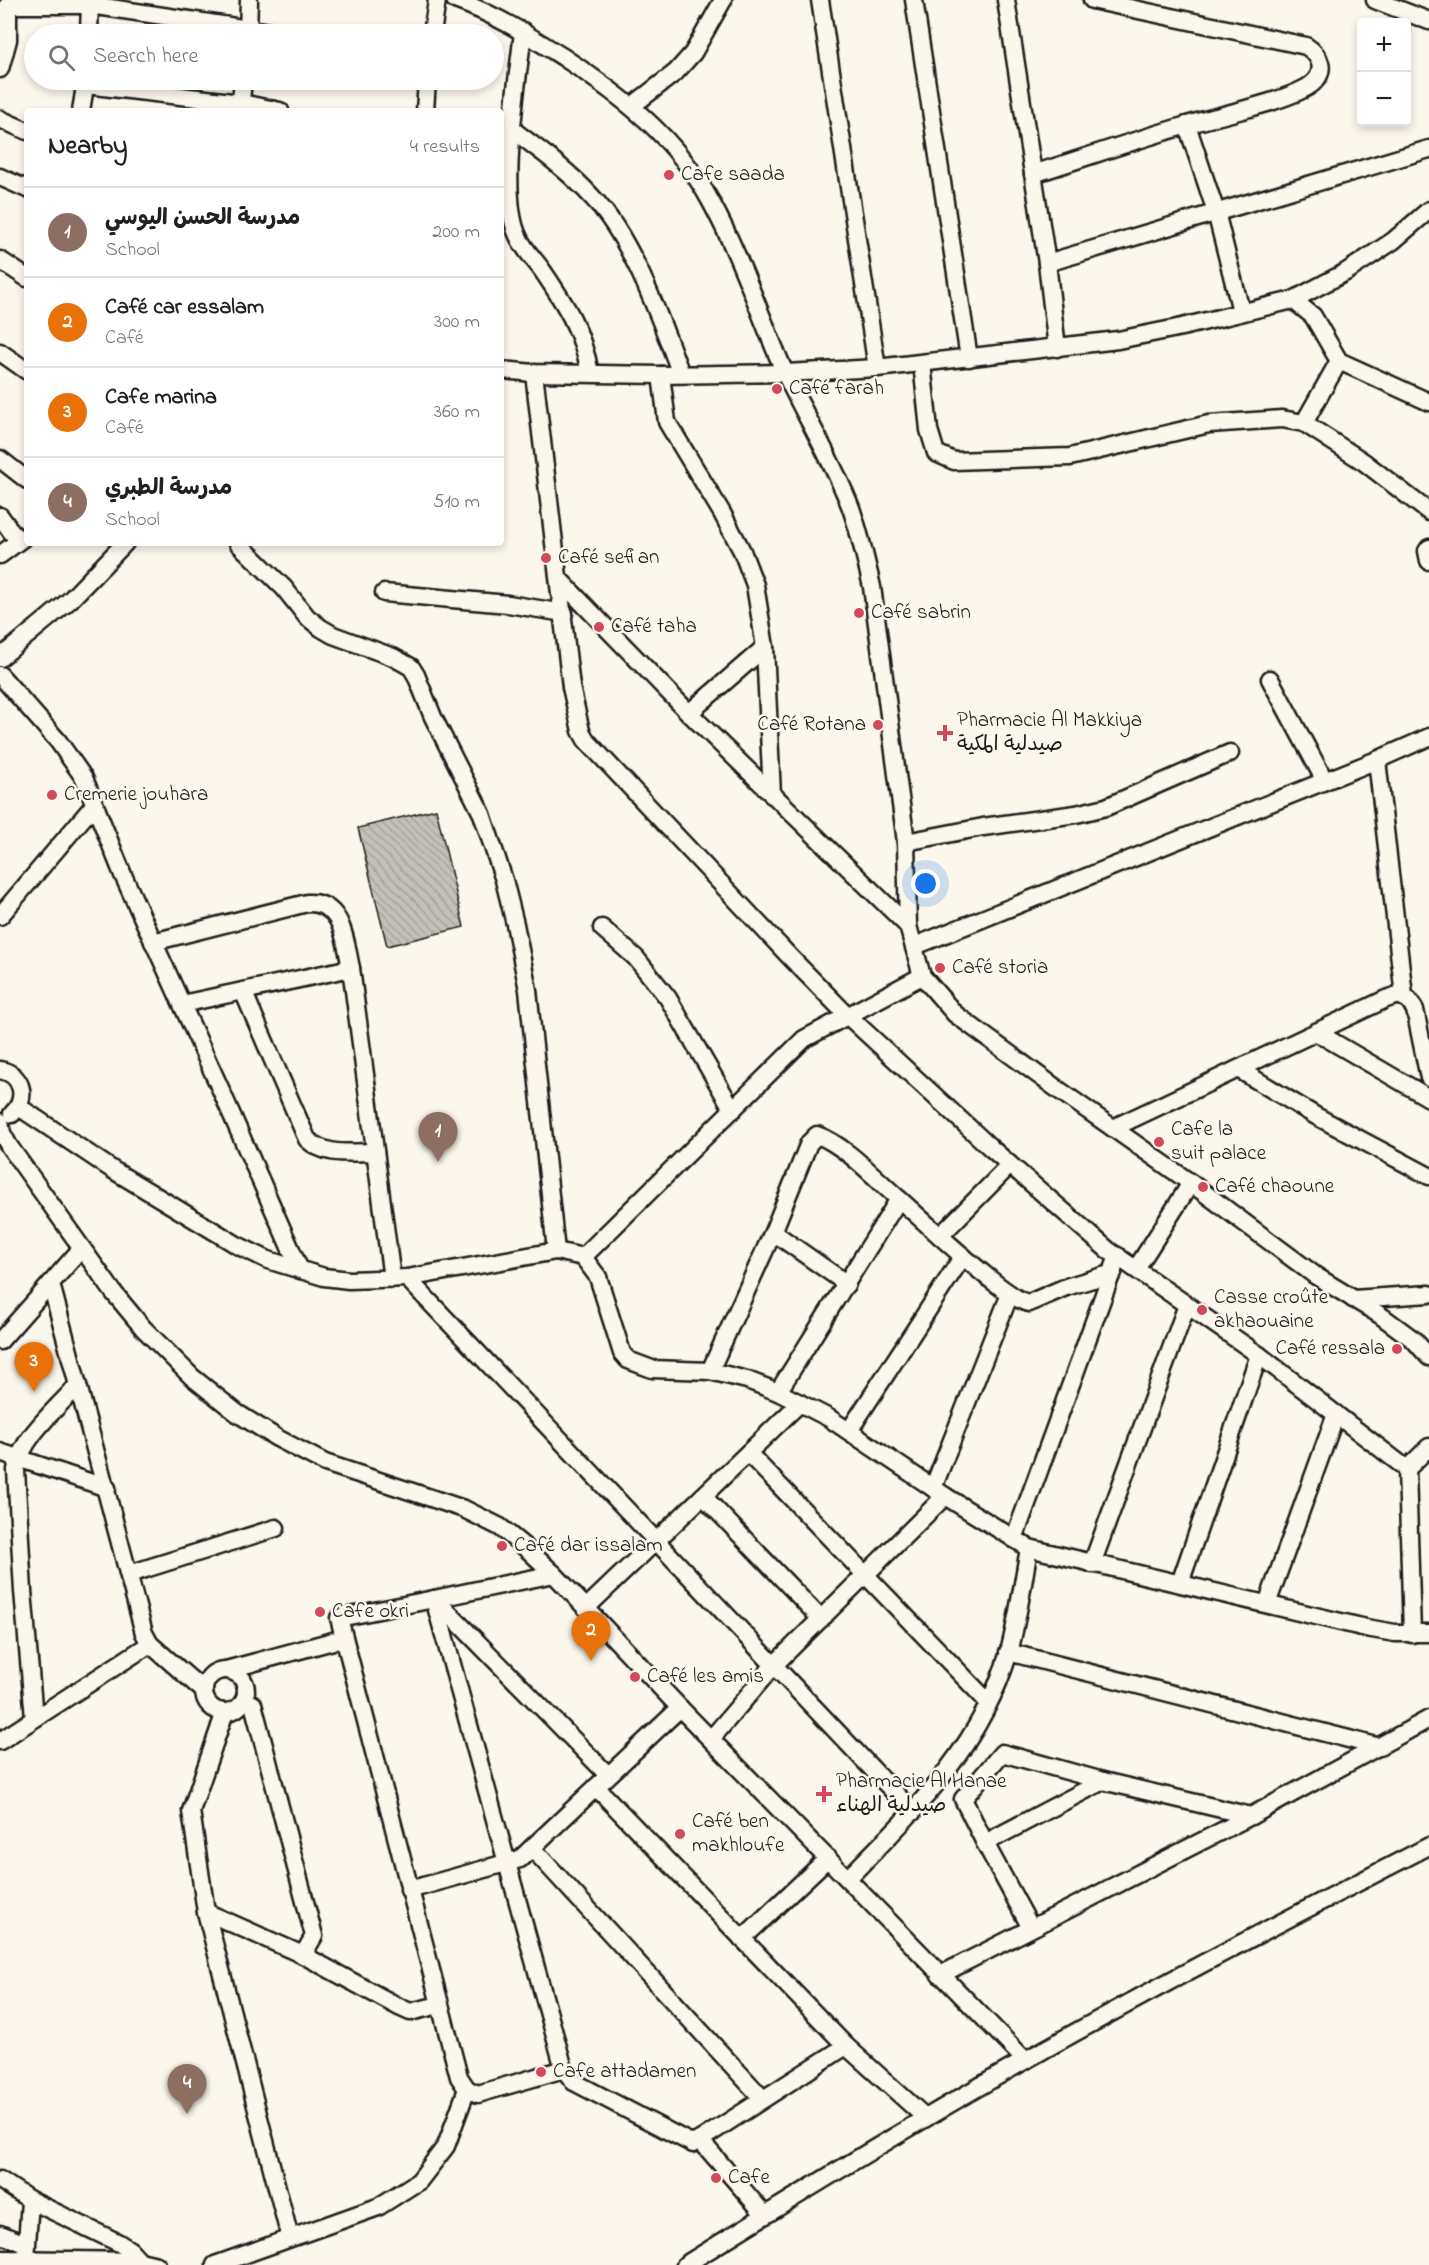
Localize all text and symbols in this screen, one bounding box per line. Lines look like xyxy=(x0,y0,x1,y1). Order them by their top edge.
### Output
map controls xyxy=(1357,18,1411,126)
button: + xyxy=(1357,18,1411,72)
search box xyxy=(24,24,504,90)
icon: search xyxy=(45,41,78,74)
text: Search here xyxy=(93,41,198,73)
button: − xyxy=(1357,72,1411,126)
text: Nearby xyxy=(48,128,127,166)
text: 4 results xyxy=(410,133,480,162)
place label: Cafe saada xyxy=(681,160,785,190)
marker: Cafe saada xyxy=(662,168,676,182)
text: مدرسة الحسن اليوسي xyxy=(105,203,300,235)
text: 1 xyxy=(64,218,71,247)
text: 200 m xyxy=(432,218,480,247)
text: School xyxy=(105,236,160,265)
text: Café car essalam xyxy=(105,292,264,324)
text: 2 xyxy=(63,308,72,337)
text: 300 m xyxy=(434,308,480,337)
text: Café xyxy=(105,324,144,353)
place label: Café farah xyxy=(789,374,884,404)
text: Cafe marina xyxy=(105,382,217,414)
marker: Café farah xyxy=(770,382,784,396)
text: 3 xyxy=(63,398,72,427)
text: 360 m xyxy=(434,398,480,427)
text: Café xyxy=(105,414,144,443)
text: مدرسة الطبري xyxy=(105,473,232,505)
text: 4 xyxy=(63,488,72,517)
text: 510 m xyxy=(433,488,480,517)
text: School xyxy=(105,506,160,535)
place label: Café sefian xyxy=(558,543,659,573)
marker: Café sefian xyxy=(539,551,553,565)
place label: Café sabrin xyxy=(871,598,971,628)
marker: Café sabrin xyxy=(852,606,866,620)
place label: Café taha xyxy=(611,612,697,642)
marker: Café taha xyxy=(592,620,606,634)
place label: Pharmacie Al Makkiya صيدلية المكية xyxy=(957,706,1142,760)
place label: Café Rotana xyxy=(757,710,866,740)
marker: Café Rotana xyxy=(871,718,885,732)
marker: Pharmacie Al Makkiya صيدلية المكية xyxy=(938,726,952,740)
place label: Cremerie jouhara xyxy=(64,780,208,810)
marker: Cremerie jouhara xyxy=(45,788,59,802)
your location xyxy=(911,869,940,898)
place label: Café storia xyxy=(952,953,1048,983)
marker: Café storia xyxy=(933,961,947,975)
pin: 1 xyxy=(418,1112,458,1162)
place label: Cafe la suit palace xyxy=(1171,1115,1267,1169)
marker: Cafe la suit palace xyxy=(1152,1135,1166,1149)
place label: Café chaoune xyxy=(1215,1172,1335,1202)
marker: Café chaoune xyxy=(1196,1180,1210,1194)
place label: Casse croûte akhaouaine xyxy=(1214,1283,1329,1337)
marker: Casse croûte akhaouaine xyxy=(1195,1303,1209,1317)
place label: Café ressala xyxy=(1275,1334,1385,1364)
pin: 3 xyxy=(15,1342,54,1392)
marker: Café ressala xyxy=(1390,1342,1404,1356)
place label: Café dar issalam xyxy=(514,1531,663,1561)
marker: Café dar issalam xyxy=(495,1539,509,1553)
place label: Cafe okri xyxy=(332,1597,409,1627)
marker: Cafe okri xyxy=(313,1605,327,1619)
pin: 2 xyxy=(572,1612,610,1661)
place label: Café les amis xyxy=(647,1662,764,1692)
marker: Café les amis xyxy=(628,1670,642,1684)
place label: Pharmacie Al Hanae صيدلية الهناء xyxy=(836,1767,1007,1821)
marker: Pharmacie Al Hanae صيدلية الهناء xyxy=(817,1787,831,1801)
place label: Café ben makhloufe xyxy=(692,1807,785,1861)
marker: Café ben makhloufe xyxy=(673,1827,687,1841)
place label: Cafe attadamen xyxy=(553,2057,696,2087)
pin: 4 xyxy=(168,2064,207,2114)
marker: Cafe attadamen xyxy=(534,2065,548,2079)
place label: Cafe xyxy=(728,2163,771,2193)
marker: Cafe xyxy=(709,2171,723,2185)

